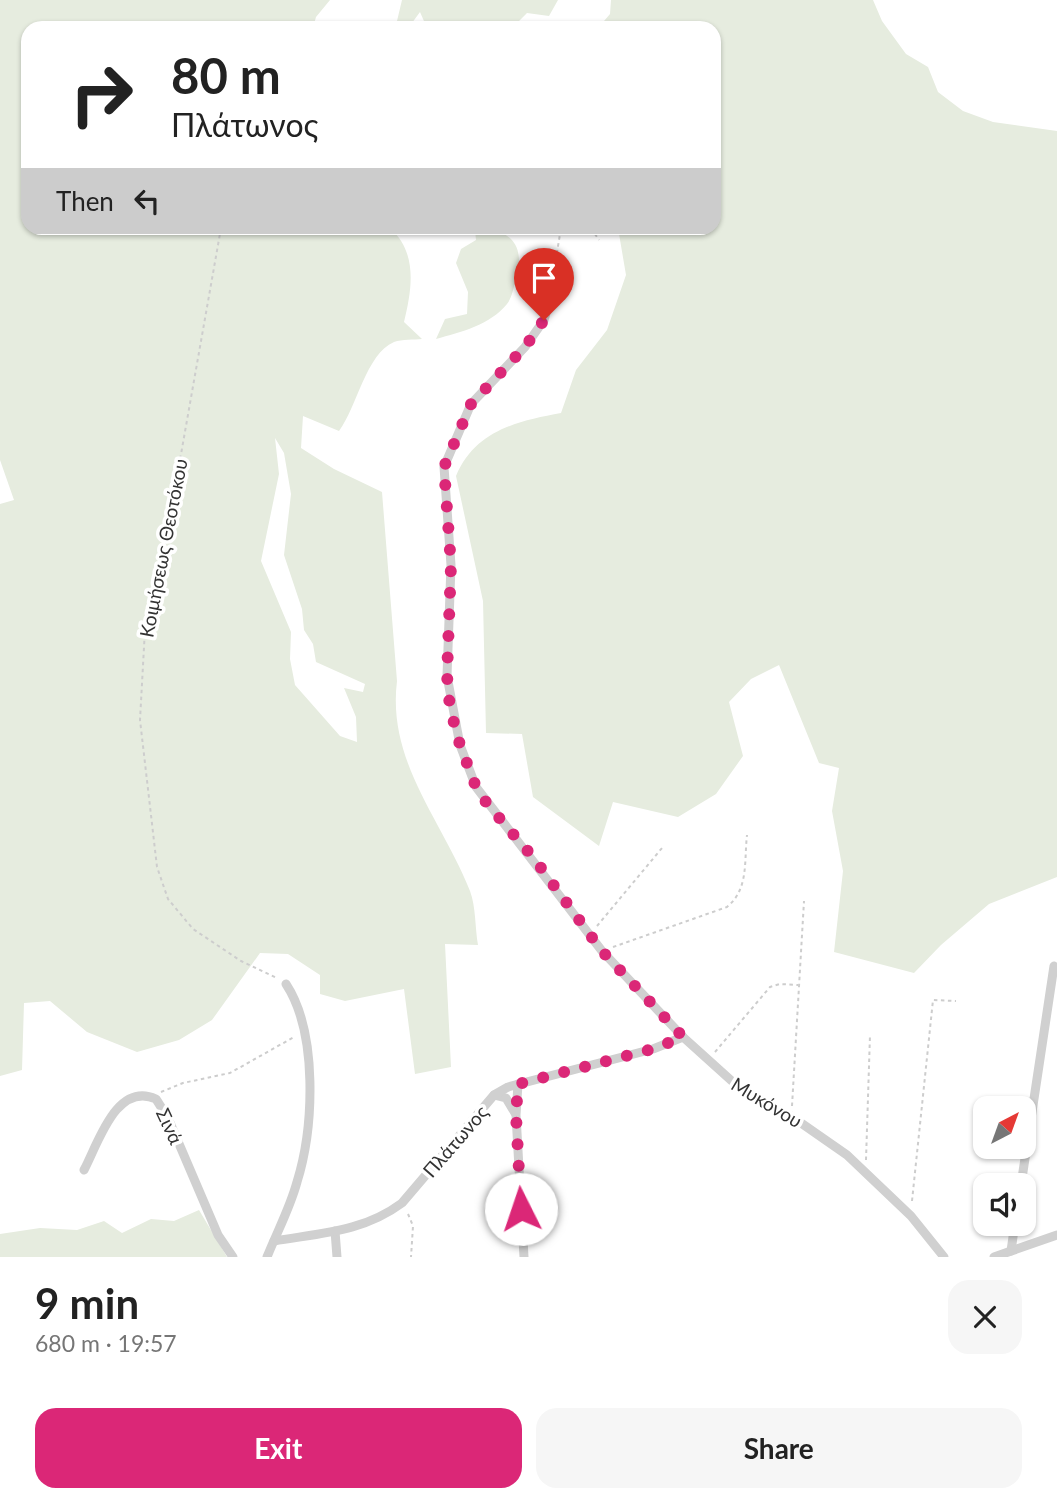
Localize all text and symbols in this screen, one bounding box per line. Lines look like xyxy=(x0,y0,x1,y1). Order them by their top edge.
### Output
text: 80 m xyxy=(171,46,281,104)
icon: right xyxy=(56,49,147,140)
text: Πλάτωνος xyxy=(171,105,318,144)
icon: left xyxy=(128,182,166,220)
text: Then xyxy=(56,185,114,217)
pin xyxy=(514,248,574,320)
icon: arrive xyxy=(525,259,563,297)
street label: Κοιμήσεως Θεοτόκου xyxy=(134,457,192,639)
street label: Μυκόνου xyxy=(727,1072,807,1132)
north arrow xyxy=(973,1096,1036,1158)
map controls xyxy=(973,1096,1036,1236)
street label: Πλάτωνος xyxy=(418,1100,493,1182)
street label: Σινά xyxy=(152,1104,189,1148)
position arrow xyxy=(484,1172,558,1246)
button: sound xyxy=(973,1173,1036,1236)
text: 9 min xyxy=(35,1278,139,1328)
button: close xyxy=(948,1280,1022,1354)
text: 680 m · 19:57 xyxy=(35,1329,177,1357)
button: Exit xyxy=(35,1408,522,1488)
button: Share xyxy=(536,1408,1022,1488)

